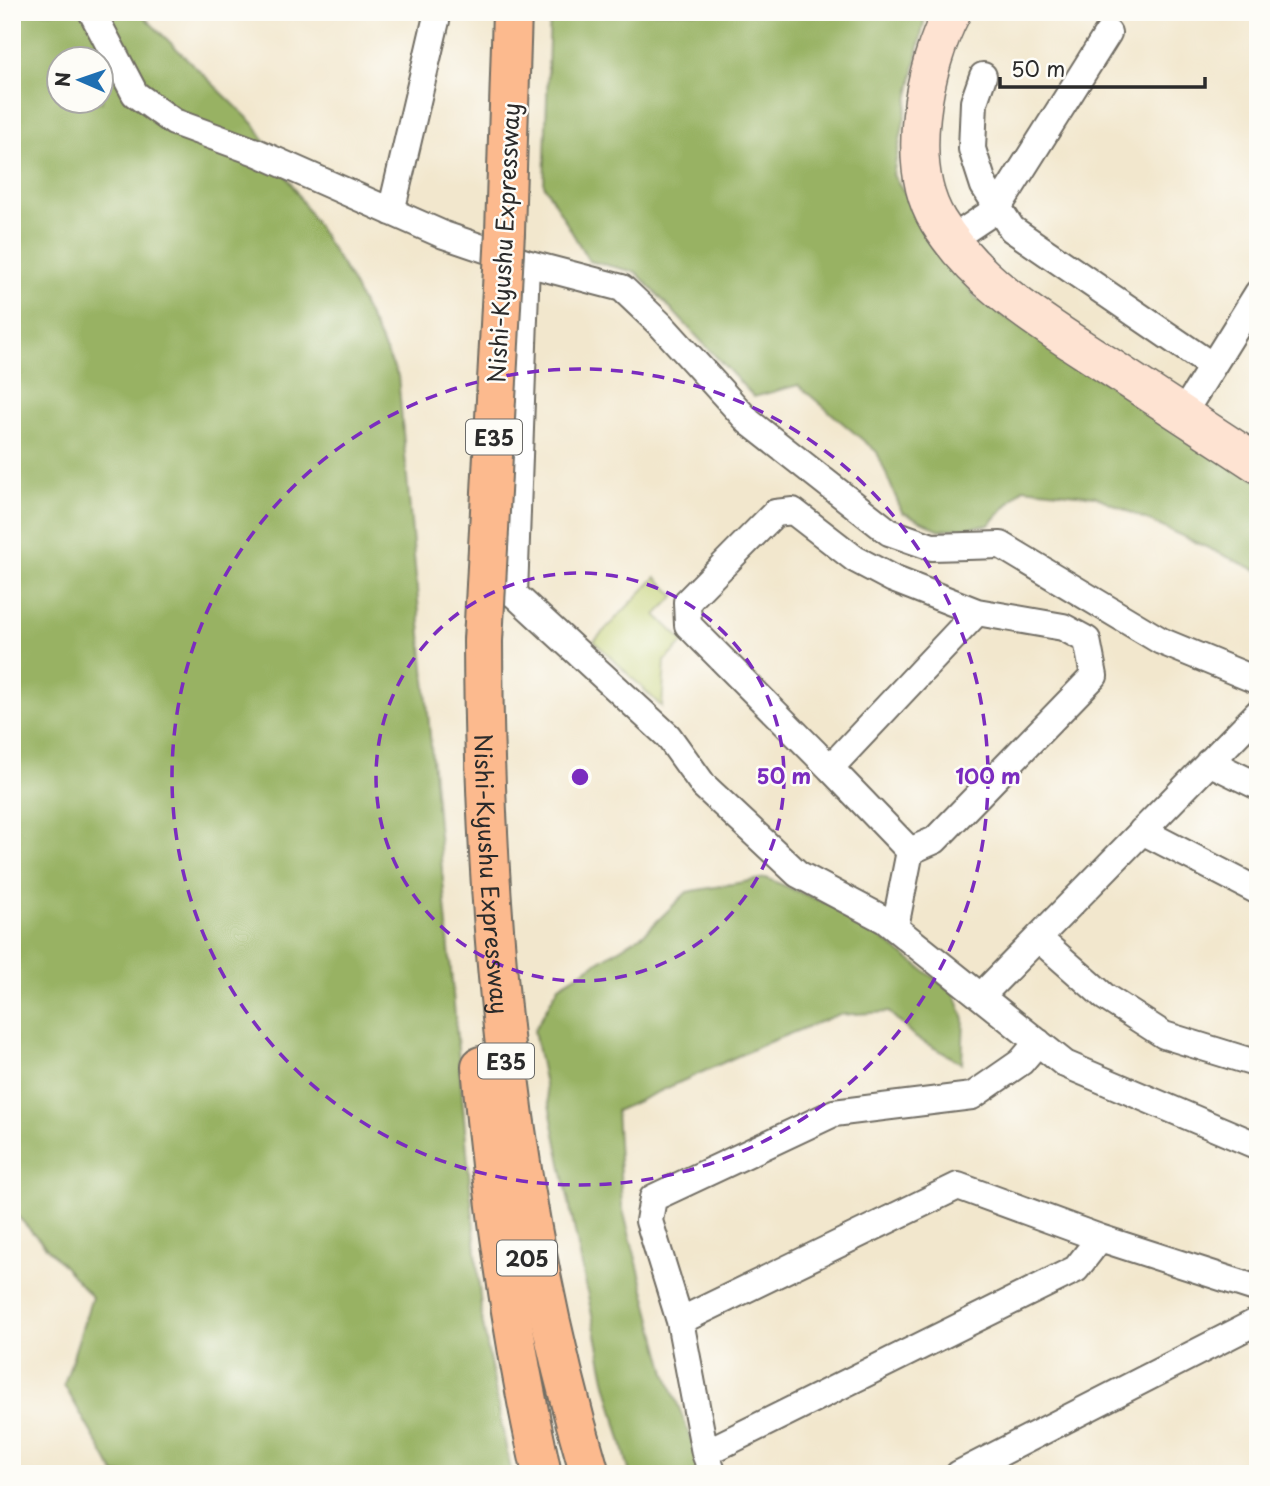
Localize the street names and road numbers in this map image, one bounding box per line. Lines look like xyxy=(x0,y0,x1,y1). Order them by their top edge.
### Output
street label: Nishi-Kyushu Expressway xyxy=(478,102,528,384)
road number: E35 xyxy=(466,420,522,454)
street label: Nishi-Kyushu Expressway xyxy=(467,733,519,1016)
road number: E35 xyxy=(478,1044,534,1078)
road number: 205 xyxy=(497,1240,557,1276)

